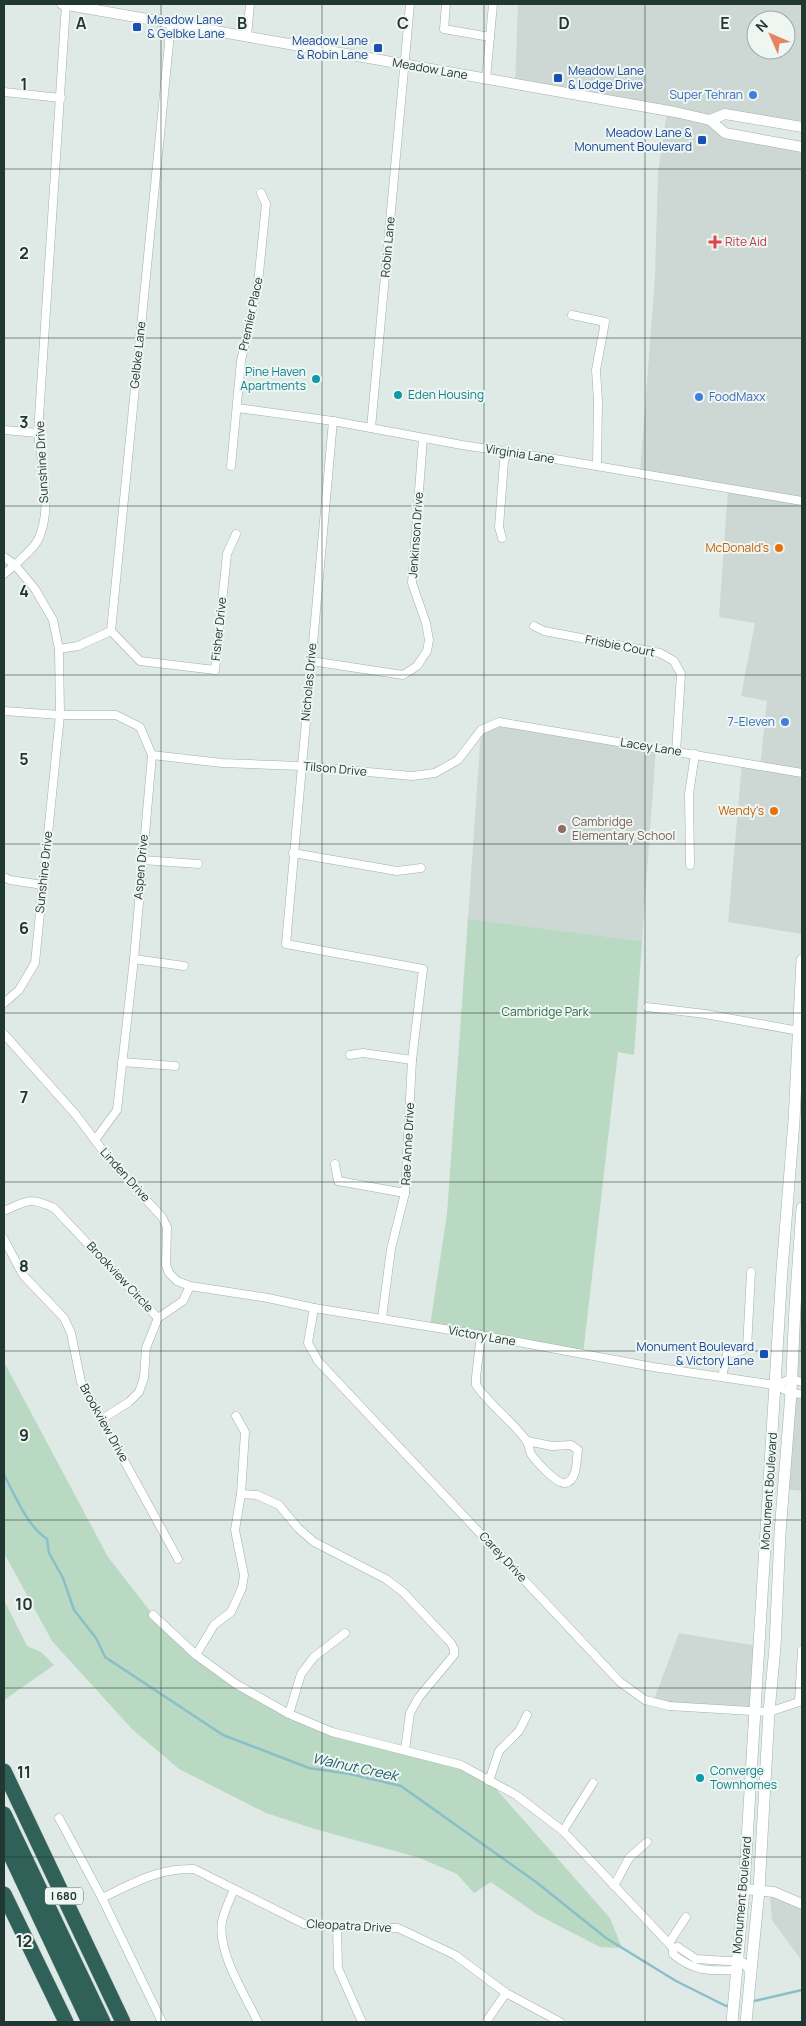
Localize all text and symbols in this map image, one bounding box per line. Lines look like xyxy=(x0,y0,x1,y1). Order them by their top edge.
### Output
north arrow xyxy=(746,10,796,60)
place label: Meadow Lane & Gelbke Lane xyxy=(147,11,225,42)
text: A xyxy=(76,12,87,34)
text: B xyxy=(237,12,247,34)
text: C xyxy=(397,12,409,34)
text: D xyxy=(558,12,570,34)
text: E xyxy=(720,12,730,34)
text: N xyxy=(751,15,772,36)
marker: Meadow Lane & Gelbke Lane xyxy=(131,21,143,33)
place label: Meadow Lane & Robin Lane xyxy=(292,32,368,63)
marker: Meadow Lane & Robin Lane xyxy=(372,42,384,54)
street label: Meadow Lane xyxy=(391,54,469,83)
place label: Meadow Lane & Lodge Drive xyxy=(568,62,644,93)
marker: Meadow Lane & Lodge Drive xyxy=(552,72,564,84)
text: 1 xyxy=(20,73,28,95)
place label: Super Tehran xyxy=(669,86,743,103)
marker: Super Tehran xyxy=(747,89,759,101)
place label: Meadow Lane & Monument Boulevard xyxy=(574,124,692,155)
marker: Meadow Lane & Monument Boulevard xyxy=(696,134,708,146)
street label: Robin Lane xyxy=(376,216,399,278)
place label: Rite Aid xyxy=(725,233,767,250)
marker: Rite Aid xyxy=(709,236,721,248)
text: 2 xyxy=(19,242,29,264)
street label: Premier Place xyxy=(234,275,267,352)
street label: Gelbke Lane xyxy=(126,320,149,389)
place label: Pine Haven Apartments xyxy=(240,363,306,394)
marker: Pine Haven Apartments xyxy=(310,373,322,385)
place label: Eden Housing xyxy=(408,386,484,403)
place label: FoodMaxx xyxy=(709,388,766,405)
marker: Eden Housing xyxy=(392,389,404,401)
marker: FoodMaxx xyxy=(693,391,705,403)
text: 3 xyxy=(19,411,29,433)
street label: Sunshine Drive xyxy=(31,420,52,504)
street label: Virginia Lane xyxy=(484,440,556,467)
street label: Jenkinson Drive xyxy=(404,491,427,579)
place label: McDonald's xyxy=(706,539,769,556)
marker: McDonald's xyxy=(773,542,785,554)
text: 4 xyxy=(19,580,29,602)
street label: Fisher Drive xyxy=(207,596,230,662)
street label: Frisbie Court xyxy=(584,630,657,661)
street label: Nicholas Drive xyxy=(297,642,320,722)
place label: 7-Eleven xyxy=(728,713,775,730)
marker: 7-Eleven xyxy=(779,716,791,728)
street label: Lacey Lane xyxy=(619,733,683,760)
text: 5 xyxy=(19,748,29,770)
street label: Tilson Drive xyxy=(303,757,368,780)
place label: Wendy's xyxy=(718,802,764,819)
marker: Wendy's xyxy=(768,805,780,817)
place label: Cambridge Elementary School xyxy=(572,813,675,844)
marker: Cambridge Elementary School xyxy=(556,823,568,835)
street label: Sunshine Drive xyxy=(31,830,56,914)
street label: Aspen Drive xyxy=(129,834,152,900)
text: 6 xyxy=(19,917,29,939)
park label: Cambridge Park xyxy=(501,1003,590,1020)
text: 7 xyxy=(20,1086,28,1108)
street label: Rae Anne Drive xyxy=(397,1102,418,1186)
street label: Linden Drive xyxy=(96,1144,154,1205)
street label: Brookview Circle xyxy=(83,1238,158,1316)
text: 8 xyxy=(19,1255,29,1277)
street label: Victory Lane xyxy=(447,1321,517,1350)
place label: Monument Boulevard & Victory Lane xyxy=(636,1338,754,1369)
marker: Monument Boulevard & Victory Lane xyxy=(758,1348,770,1360)
street label: Brookview Drive xyxy=(76,1381,133,1465)
text: 9 xyxy=(19,1424,29,1446)
street label: Monument Boulevard xyxy=(756,1432,781,1550)
street label: Carey Drive xyxy=(476,1528,531,1586)
text: 10 xyxy=(15,1593,33,1615)
water label: Walnut Creek xyxy=(311,1748,402,1785)
text: 11 xyxy=(17,1761,31,1783)
place label: Converge Townhomes xyxy=(710,1762,777,1793)
marker: Converge Townhomes xyxy=(694,1772,706,1784)
street label: Monument Boulevard xyxy=(728,1836,755,1954)
road number: I 680 xyxy=(45,1888,83,1904)
street label: Cleopatra Drive xyxy=(306,1915,392,1936)
text: 12 xyxy=(16,1930,32,1952)

